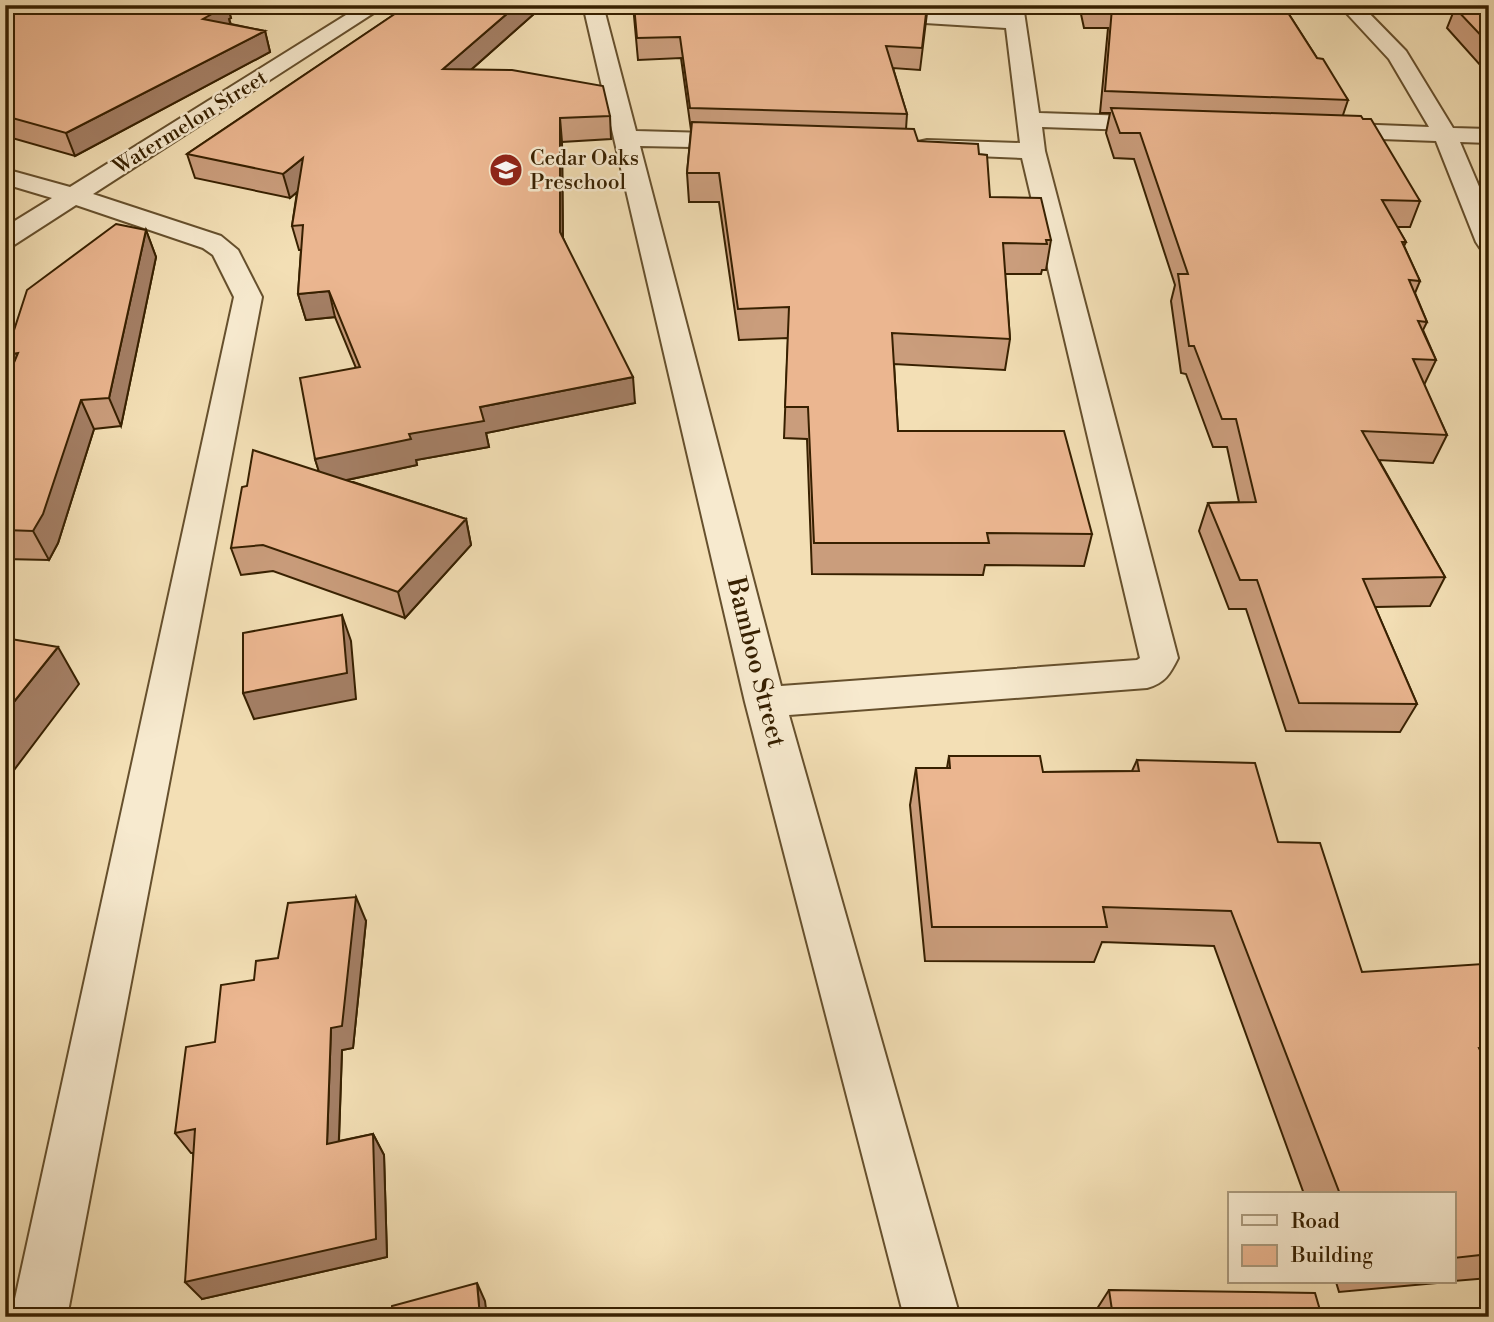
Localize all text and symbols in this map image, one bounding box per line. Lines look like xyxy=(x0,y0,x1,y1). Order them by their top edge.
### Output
street label: Watermelon Street xyxy=(108,65,273,181)
place label: Cedar Oaks Preschool xyxy=(530,146,639,196)
school or university icon: Cedar Oaks Preschool xyxy=(487,151,525,189)
street label: Bamboo Street xyxy=(719,573,793,751)
legend xyxy=(1228,1192,1456,1284)
text: Road xyxy=(1291,1209,1340,1235)
text: Building xyxy=(1290,1243,1373,1269)

